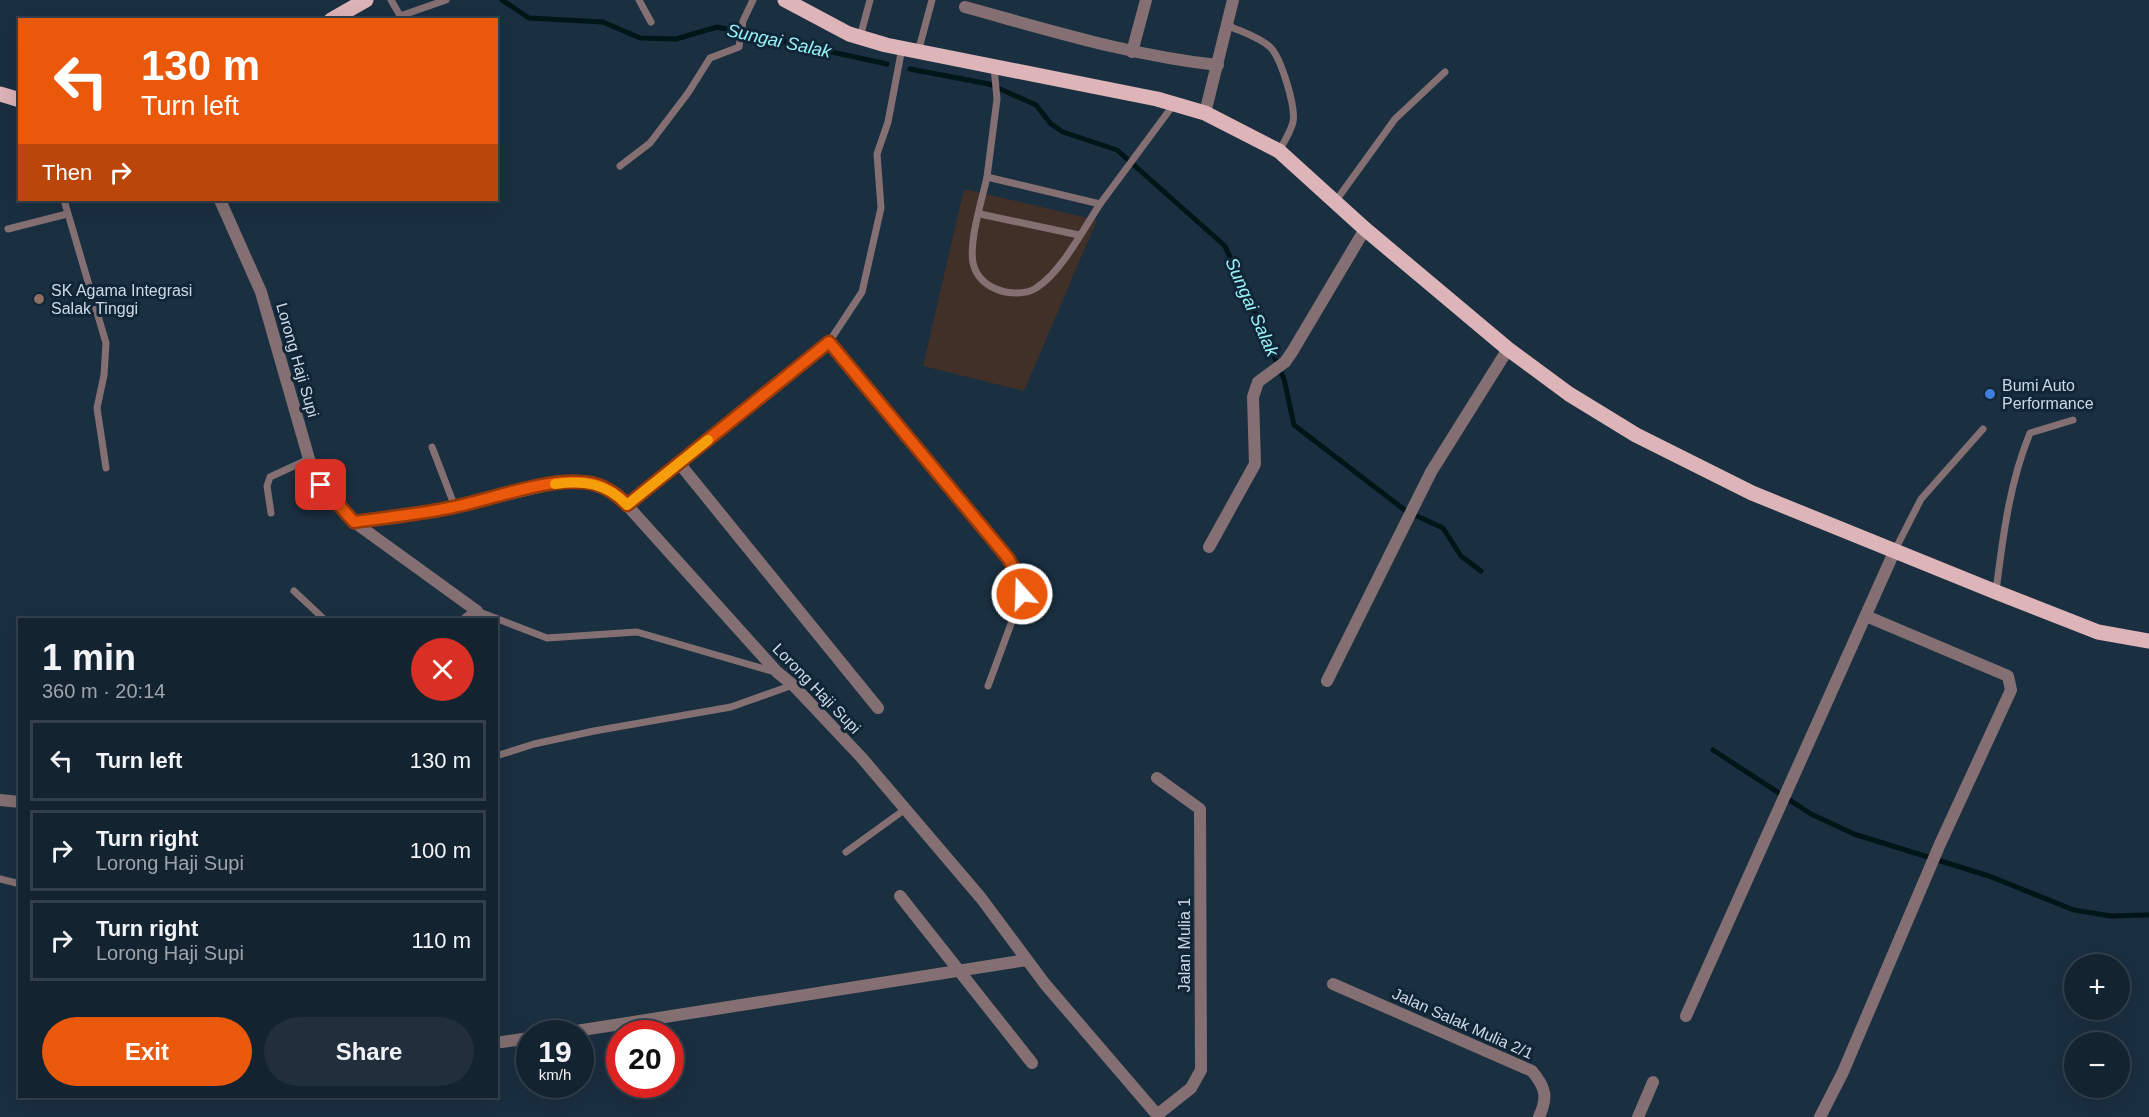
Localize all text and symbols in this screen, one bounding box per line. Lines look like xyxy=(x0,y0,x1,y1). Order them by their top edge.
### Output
water label: Sungai Salak xyxy=(725,20,834,62)
icon: left xyxy=(42,42,120,120)
text: 130 m xyxy=(141,42,260,89)
text: Turn left xyxy=(141,91,239,121)
icon: right xyxy=(104,156,137,189)
text: Then xyxy=(42,160,92,185)
water label: Sungai Salak xyxy=(1221,254,1283,360)
place label: SK Agama Integrasi Salak Tinggi xyxy=(51,282,192,317)
marker: SK Agama Integrasi Salak Tinggi xyxy=(32,292,46,306)
street label: Lorong Haji Supi xyxy=(273,301,322,419)
place label: Bumi Auto Performance xyxy=(2002,377,2094,412)
marker: Bumi Auto Performance xyxy=(1983,387,1997,401)
pin xyxy=(295,459,346,510)
icon: arrive xyxy=(304,468,337,501)
position arrow xyxy=(990,562,1054,626)
text: 1 min xyxy=(42,637,136,678)
button: close xyxy=(411,638,474,701)
street label: Lorong Haji Supi xyxy=(769,640,864,737)
text: 360 m · 20:14 xyxy=(42,680,165,702)
icon: left xyxy=(45,744,78,777)
text: Turn left xyxy=(96,748,182,773)
text: 130 m xyxy=(410,748,471,773)
text: Turn right xyxy=(96,826,198,851)
icon: right xyxy=(45,834,78,867)
text: 100 m xyxy=(410,838,471,863)
text: Lorong Haji Supi xyxy=(96,852,244,874)
street label: Jalan Mulia 1 xyxy=(1176,898,1193,992)
text: Turn right xyxy=(96,916,198,941)
icon: right xyxy=(45,924,78,957)
text: 110 m xyxy=(411,928,471,953)
text: Lorong Haji Supi xyxy=(96,942,244,964)
map controls xyxy=(2064,954,2130,1098)
button: + xyxy=(2064,954,2130,1020)
street label: Jalan Salak Mulia 2/1 xyxy=(1390,985,1536,1062)
button: Exit xyxy=(42,1017,252,1086)
button: Share xyxy=(264,1017,474,1086)
speed limit sign: 20 xyxy=(606,1020,684,1098)
button: − xyxy=(2064,1032,2130,1098)
text: 19 xyxy=(538,1035,572,1068)
text: km/h xyxy=(539,1066,571,1083)

